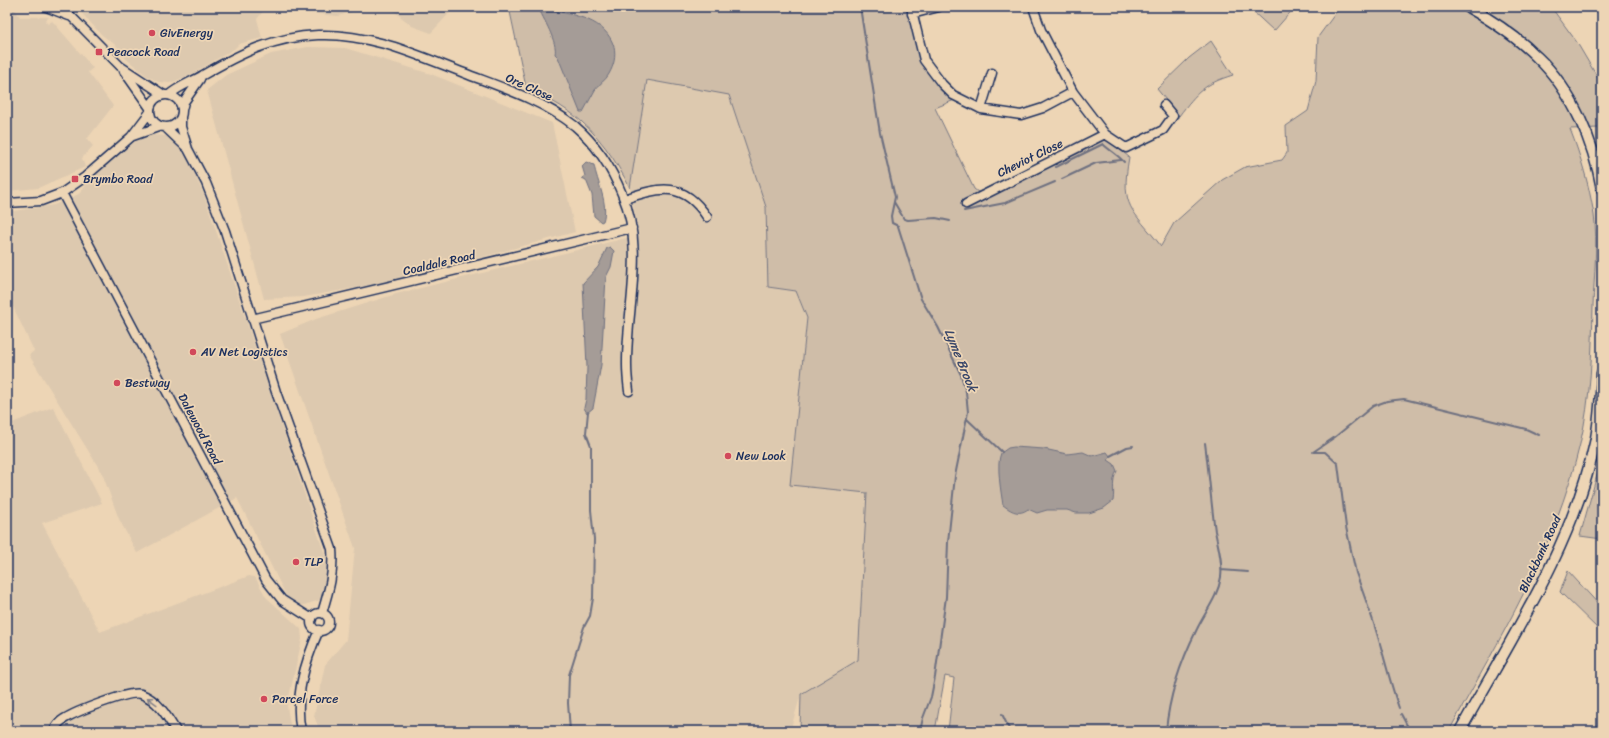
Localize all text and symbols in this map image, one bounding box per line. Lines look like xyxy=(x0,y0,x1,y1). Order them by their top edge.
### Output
place label: GivEnergy xyxy=(160,22,214,44)
marker: GivEnergy xyxy=(147,28,157,38)
place label: Peacock Road xyxy=(107,41,181,63)
marker: Peacock Road xyxy=(94,47,104,57)
street label: Ore Close xyxy=(502,67,556,107)
street label: Cheviot Close xyxy=(993,132,1067,184)
place label: Brymbo Road xyxy=(83,168,153,190)
marker: Brymbo Road xyxy=(70,174,80,184)
street label: Coaldale Road xyxy=(401,244,479,282)
water label: Lyme Brook xyxy=(938,325,985,397)
place label: AV Net Logistics xyxy=(200,341,288,363)
marker: AV Net Logistics xyxy=(188,347,198,357)
place label: Bestway xyxy=(125,372,171,394)
marker: Bestway xyxy=(112,378,122,388)
street label: Dalewood Road xyxy=(172,389,229,470)
place label: New Look xyxy=(736,445,786,467)
marker: New Look xyxy=(723,451,733,461)
street label: Blackbank Road xyxy=(1512,510,1568,597)
place label: TLP xyxy=(304,551,323,573)
marker: TLP xyxy=(291,557,301,567)
place label: Parcel Force xyxy=(272,688,338,710)
marker: Parcel Force xyxy=(259,694,269,704)
one-way arrow xyxy=(147,697,158,705)

